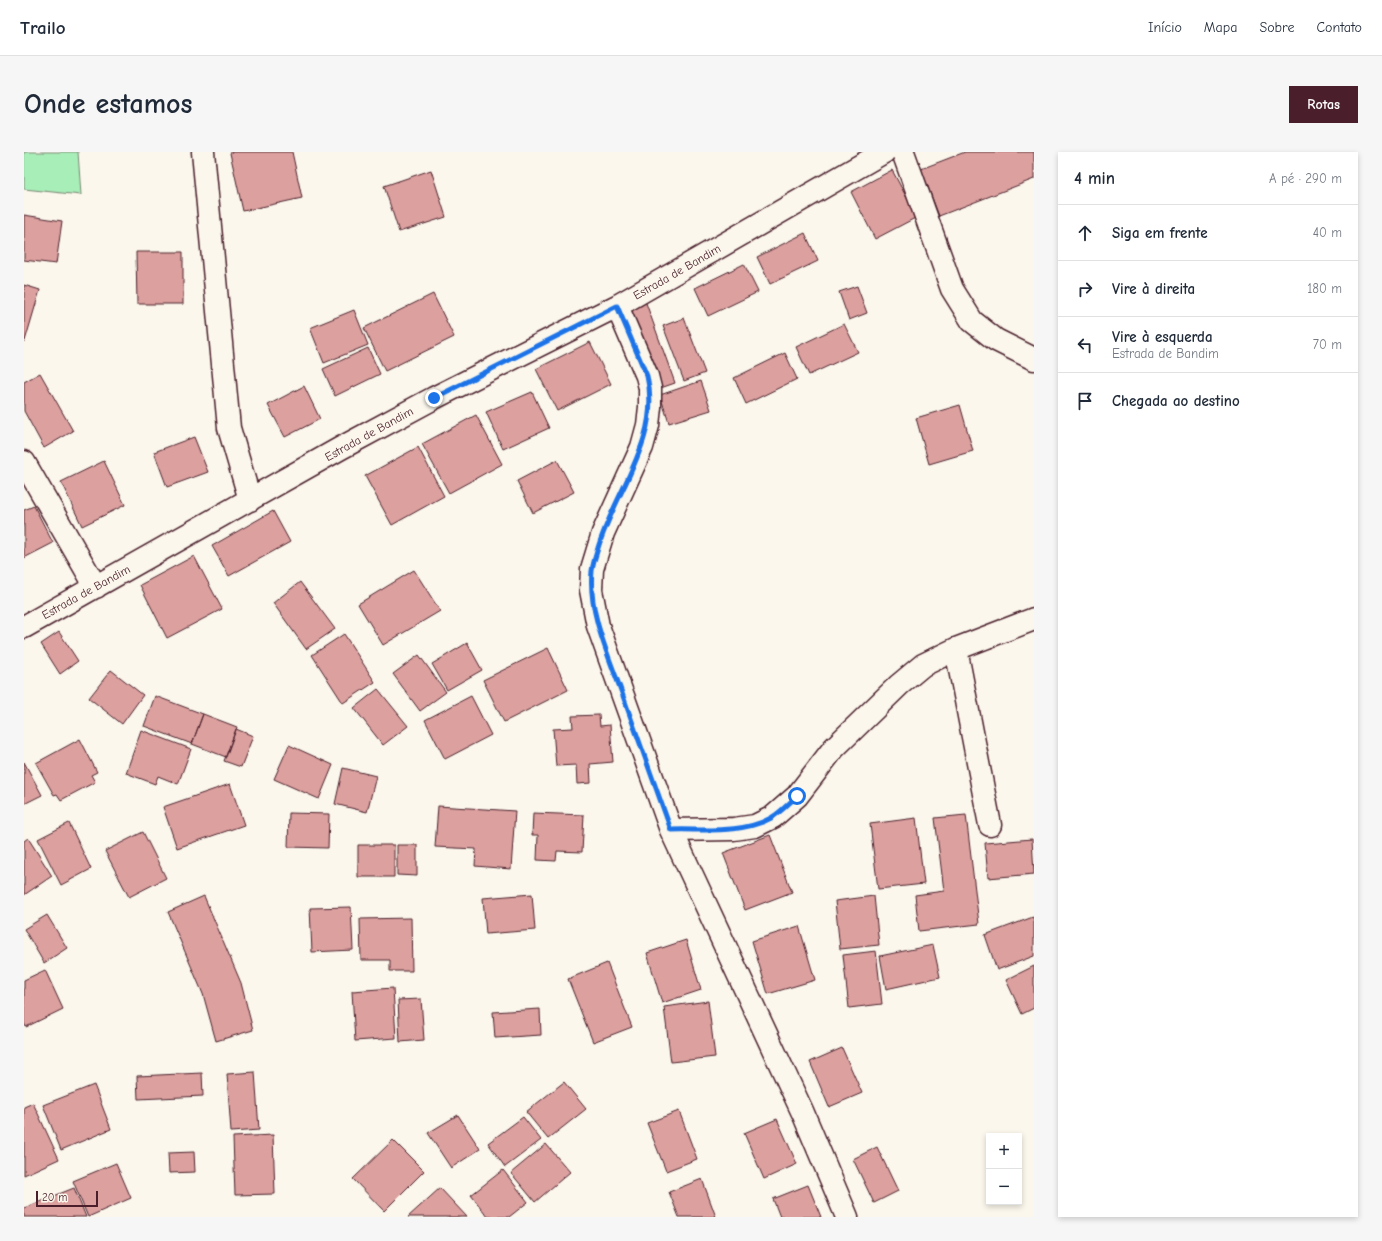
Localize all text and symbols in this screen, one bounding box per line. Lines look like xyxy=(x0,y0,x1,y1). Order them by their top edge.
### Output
text: Trailo xyxy=(20,17,66,39)
text: Início xyxy=(1148,19,1182,36)
text: Mapa xyxy=(1204,19,1237,36)
text: Sobre xyxy=(1259,19,1294,36)
text: Contato xyxy=(1316,19,1362,36)
button: Rotas xyxy=(1289,86,1358,123)
text: Onde estamos xyxy=(24,88,192,120)
text: 4 min xyxy=(1074,169,1115,188)
text: A pé · 290 m xyxy=(1269,171,1342,186)
icon: ahead xyxy=(1074,222,1096,244)
text: Siga em frente xyxy=(1112,224,1208,242)
text: 40 m xyxy=(1313,225,1342,240)
street label: Estrada de Bandim xyxy=(631,241,723,303)
icon: right xyxy=(1074,278,1096,300)
text: Vire à direita xyxy=(1112,280,1195,298)
text: 180 m xyxy=(1307,281,1342,296)
text: Vire à esquerda xyxy=(1112,328,1213,346)
icon: left xyxy=(1074,334,1096,356)
text: 70 m xyxy=(1313,337,1342,352)
text: Estrada de Bandim xyxy=(1112,346,1219,361)
route end xyxy=(425,389,443,407)
icon: arrive xyxy=(1074,390,1096,412)
text: Chegada ao destino xyxy=(1112,392,1240,410)
street label: Estrada de Bandim xyxy=(322,404,416,464)
street label: Estrada de Bandim xyxy=(39,562,133,622)
route start xyxy=(788,787,806,805)
map controls xyxy=(986,1133,1022,1205)
button: + xyxy=(986,1133,1022,1169)
button: − xyxy=(986,1169,1022,1205)
scale bar xyxy=(36,1189,98,1208)
text: 20 m xyxy=(42,1191,67,1204)

